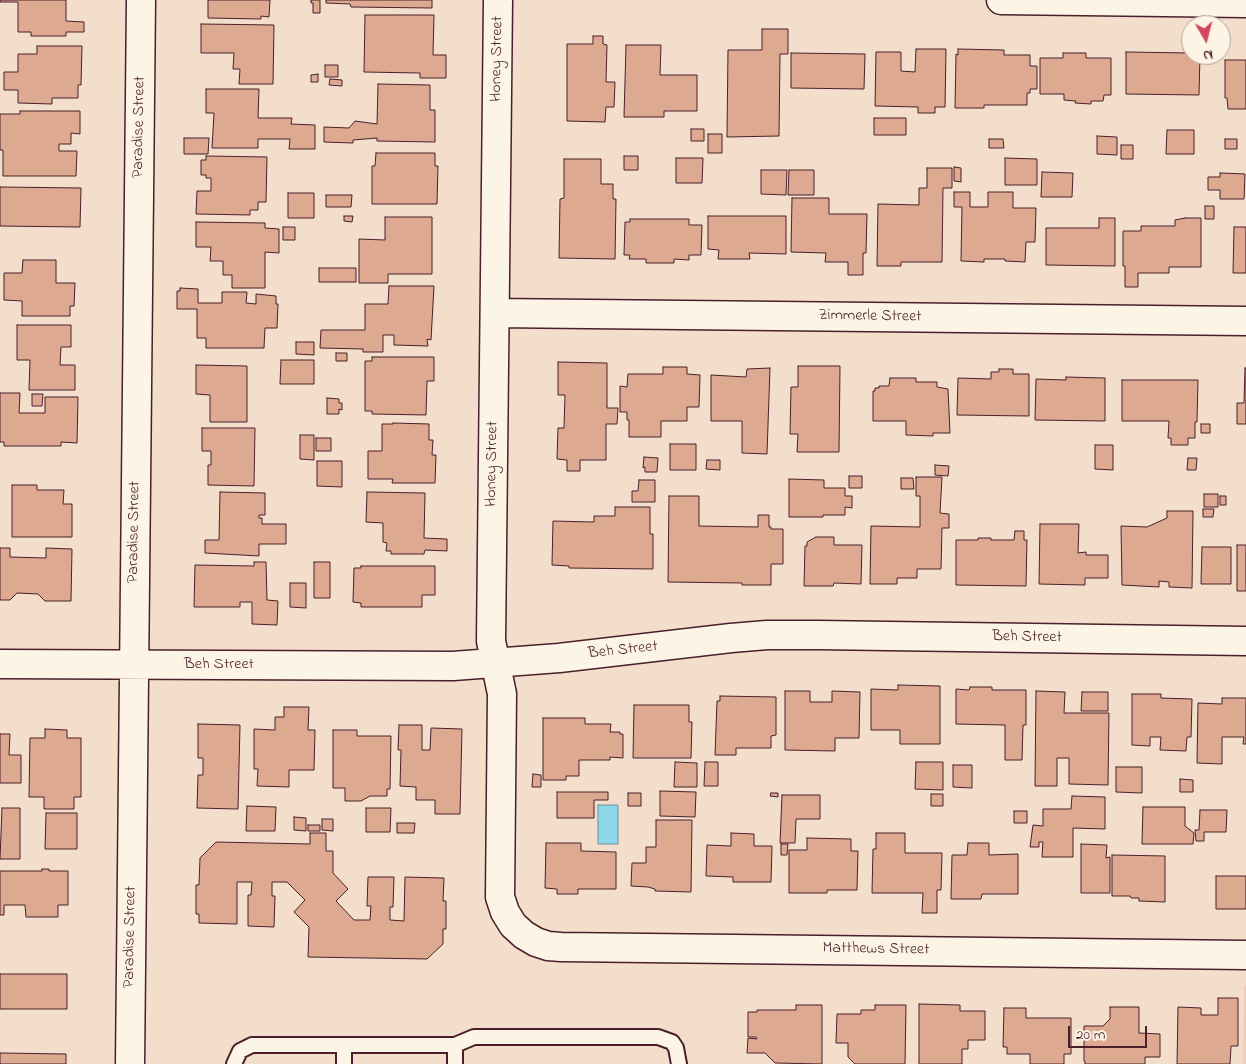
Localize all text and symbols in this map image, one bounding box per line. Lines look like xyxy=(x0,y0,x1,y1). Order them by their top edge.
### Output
north arrow xyxy=(1181,15,1231,65)
street label: Honey Street xyxy=(488,16,508,102)
text: N xyxy=(1202,43,1214,65)
street label: Paradise Street xyxy=(130,76,150,178)
street label: Zimmerle Street xyxy=(818,307,922,327)
street label: Honey Street xyxy=(483,421,503,507)
street label: Paradise Street xyxy=(125,481,145,583)
street label: Beh Street xyxy=(992,628,1062,648)
street label: Beh Street xyxy=(587,638,659,664)
street label: Beh Street xyxy=(184,655,254,675)
street label: Paradise Street xyxy=(121,886,141,988)
street label: Matthews Street xyxy=(822,939,930,961)
scale bar xyxy=(1071,1016,1150,1048)
text: 20 m xyxy=(1076,1024,1105,1046)

